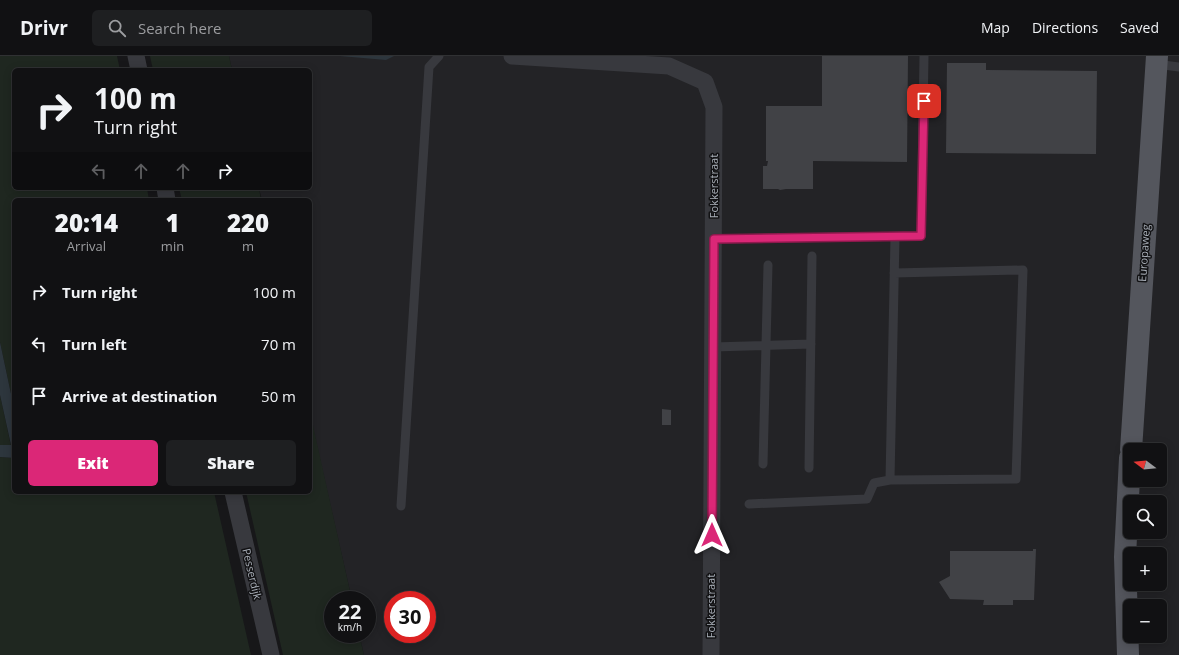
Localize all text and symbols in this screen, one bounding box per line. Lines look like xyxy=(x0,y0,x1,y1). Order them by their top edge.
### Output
search box xyxy=(92,10,372,46)
text: Drivr xyxy=(20,15,68,41)
icon: search xyxy=(106,17,128,39)
text: Search here xyxy=(138,18,222,38)
text: Map xyxy=(981,18,1010,37)
text: Directions xyxy=(1032,18,1098,37)
text: Saved xyxy=(1120,18,1159,37)
text: 100 m xyxy=(94,79,177,117)
icon: right xyxy=(28,84,80,136)
pin xyxy=(907,84,941,118)
icon: arrive xyxy=(913,90,935,112)
text: Turn right xyxy=(94,115,177,139)
street label: Fokkerstraat xyxy=(706,154,721,218)
icon: left xyxy=(88,160,110,182)
icon: ahead xyxy=(130,160,152,182)
icon: ahead xyxy=(172,160,194,182)
icon: right xyxy=(214,160,236,182)
text: 20:14 xyxy=(55,206,118,239)
text: 1 xyxy=(165,206,180,239)
text: 220 xyxy=(227,206,269,239)
street label: Europaweg xyxy=(1134,224,1153,282)
text: Arrival xyxy=(67,237,106,255)
text: min xyxy=(161,237,184,255)
text: m xyxy=(242,237,254,255)
icon: right xyxy=(28,281,50,303)
text: Turn right xyxy=(62,282,137,302)
text: 100 m xyxy=(252,282,296,302)
icon: left xyxy=(28,333,50,355)
text: Turn left xyxy=(62,334,127,354)
text: 70 m xyxy=(261,334,296,354)
icon: arrive xyxy=(28,385,50,407)
text: Arrive at destination xyxy=(62,386,217,406)
text: 50 m xyxy=(261,386,296,406)
button: Exit xyxy=(28,440,158,486)
button: Share xyxy=(166,440,296,486)
north arrow xyxy=(1123,443,1167,487)
map controls xyxy=(1123,443,1167,643)
button: search xyxy=(1123,495,1167,539)
position arrow xyxy=(691,514,733,556)
street label: Pesserdijk xyxy=(239,547,266,601)
button: + xyxy=(1123,547,1167,591)
street label: Fokkerstraat xyxy=(703,574,718,638)
speed limit sign: 30 xyxy=(384,591,436,643)
text: 22 xyxy=(339,598,361,625)
button: − xyxy=(1123,599,1167,643)
text: km/h xyxy=(338,620,362,634)

